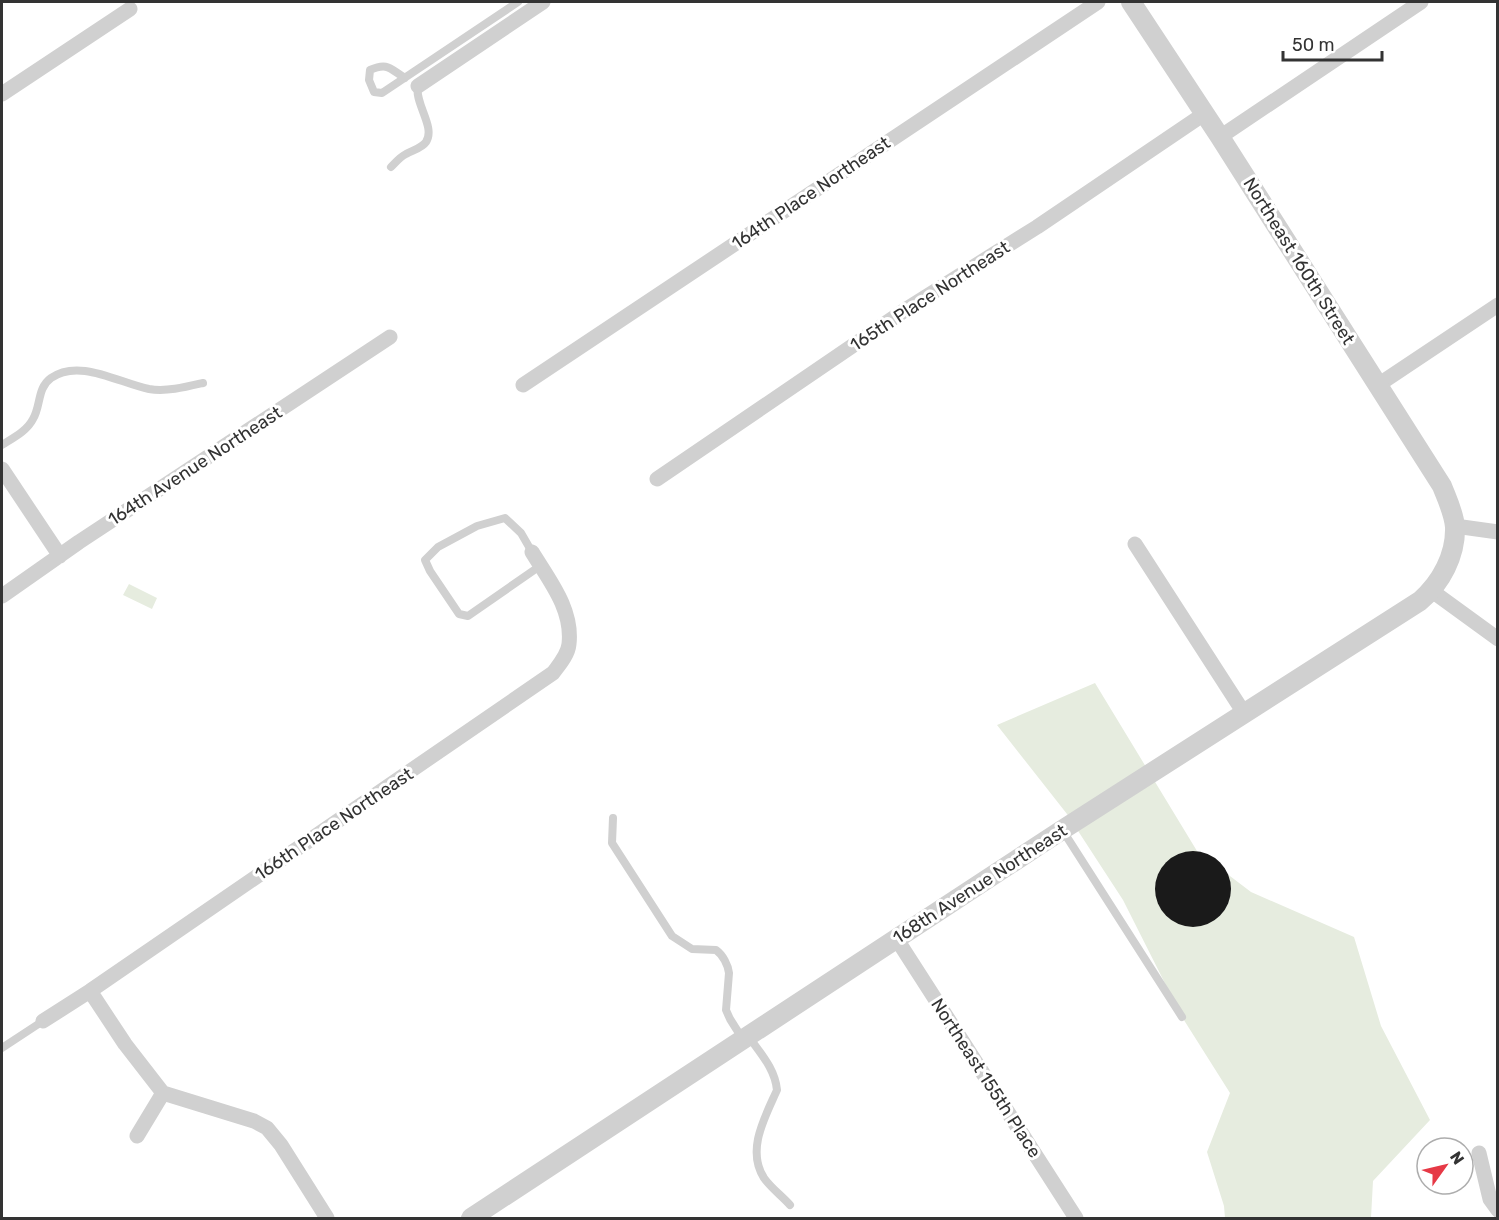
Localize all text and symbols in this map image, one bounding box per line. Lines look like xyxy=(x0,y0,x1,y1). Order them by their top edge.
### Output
scale bar xyxy=(1283,24,1382,62)
text: 50 m xyxy=(1292,34,1335,56)
street label: 164th Place Northeast xyxy=(728,132,894,254)
street label: Northeast 160th Street xyxy=(1239,173,1359,349)
street label: 165th Place Northeast xyxy=(846,236,1014,356)
street label: 164th Avenue Northeast xyxy=(104,401,286,531)
street label: 166th Place Northeast xyxy=(251,763,417,885)
street label: 168th Avenue Northeast xyxy=(889,819,1071,949)
street label: Northeast 155th Place xyxy=(926,994,1046,1162)
north arrow xyxy=(1415,1136,1475,1196)
text: N xyxy=(1446,1148,1468,1168)

